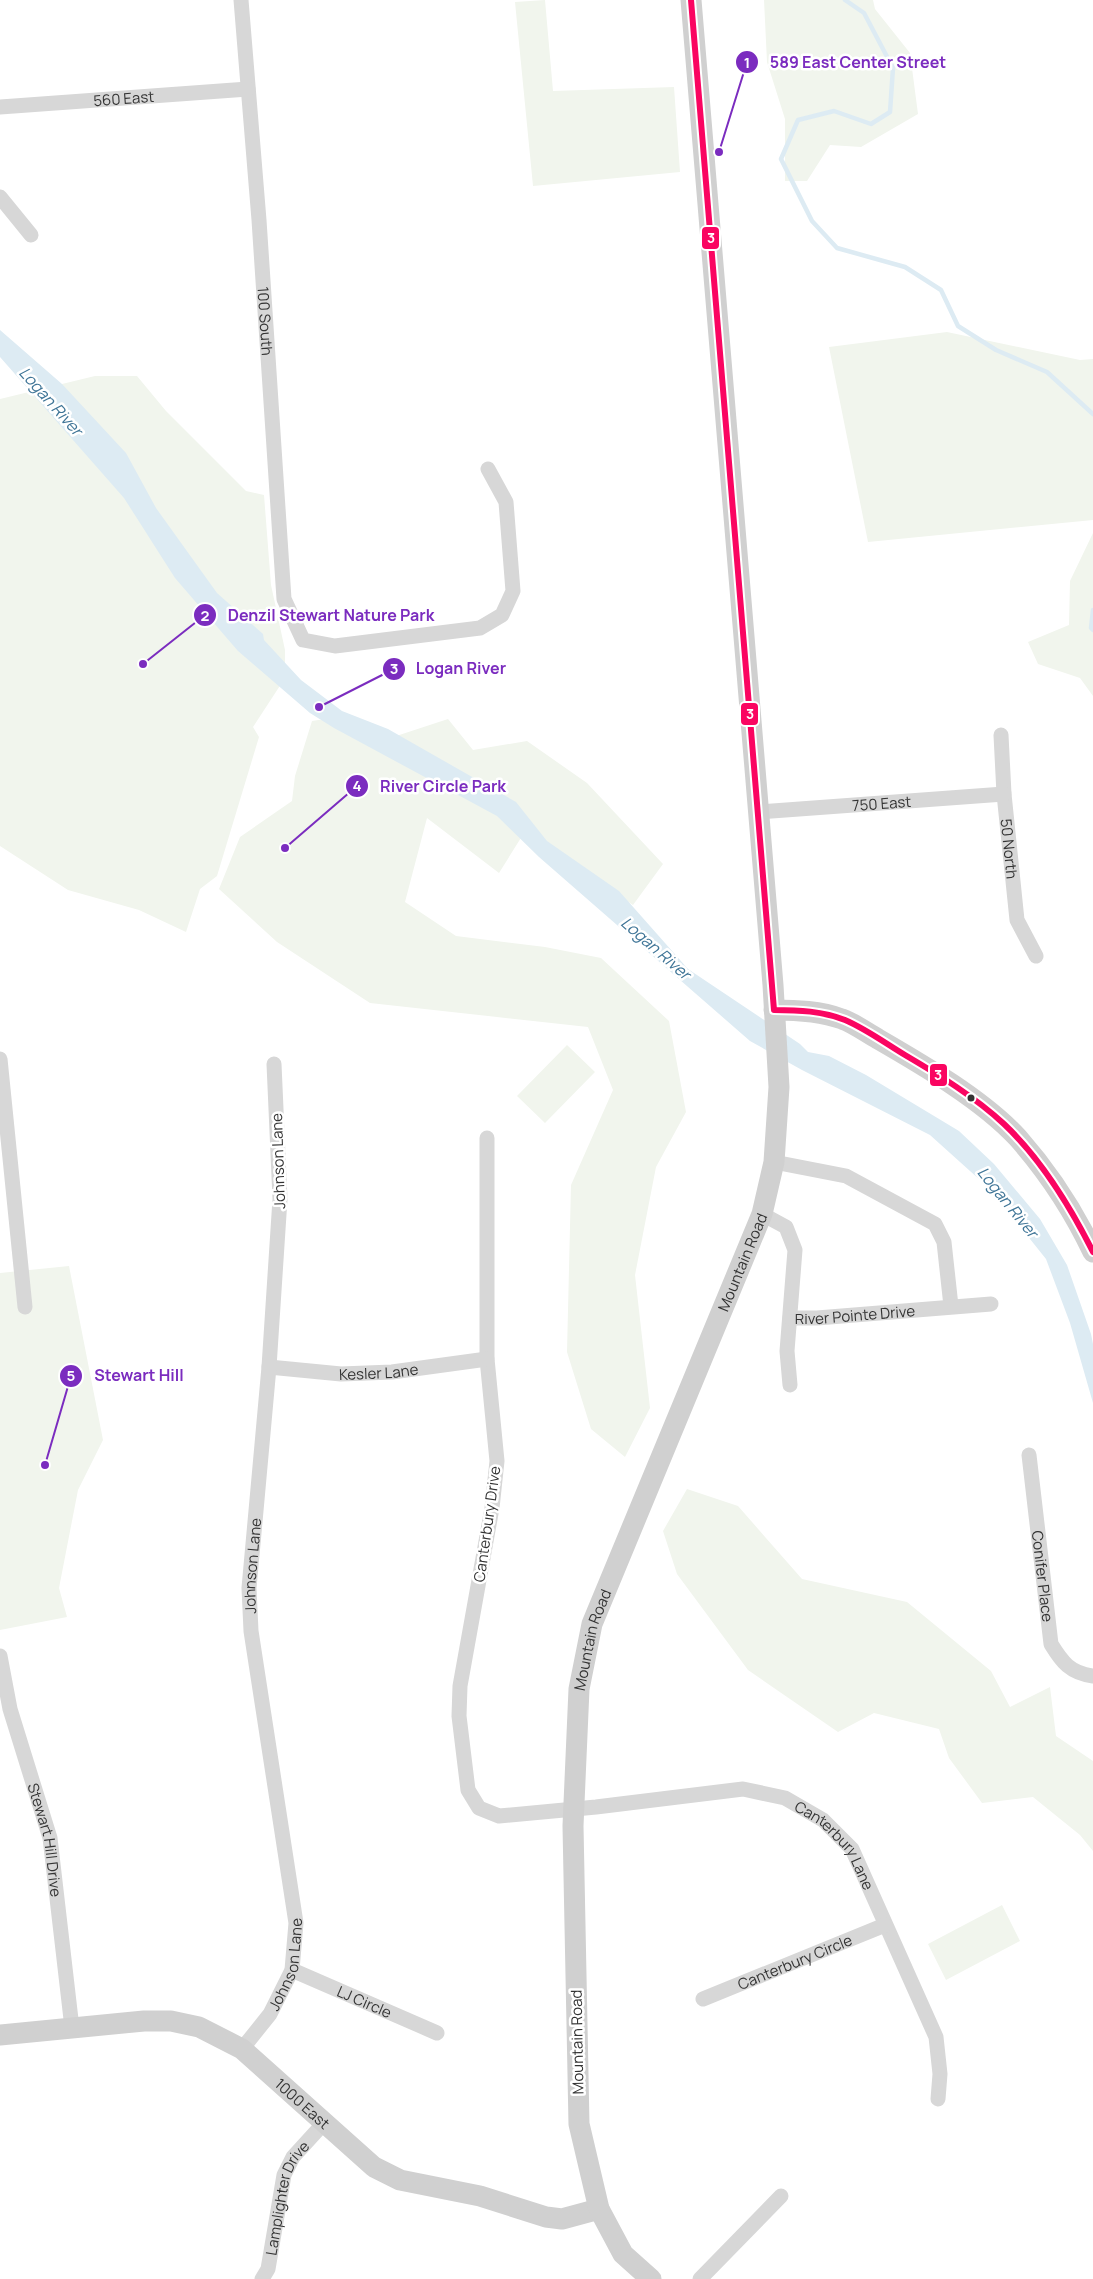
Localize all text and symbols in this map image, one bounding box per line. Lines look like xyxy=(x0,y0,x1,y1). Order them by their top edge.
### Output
callout: 589 East Center Street xyxy=(735,47,956,78)
text: 589 East Center Street xyxy=(770,51,946,73)
text: 1 xyxy=(744,52,750,73)
street label: 560 East xyxy=(93,85,155,111)
line badge: 3 xyxy=(701,226,720,250)
text: 3 xyxy=(707,228,715,247)
street label: 100 South xyxy=(253,286,278,356)
water label: Logan River xyxy=(14,362,89,442)
callout: Denzil Stewart Nature Park xyxy=(193,600,444,631)
text: Denzil Stewart Nature Park xyxy=(228,604,435,626)
text: 2 xyxy=(201,605,210,626)
callout: Logan River xyxy=(381,653,516,684)
text: Logan River xyxy=(416,657,506,679)
text: 3 xyxy=(390,658,398,679)
line badge: 3 xyxy=(740,702,759,726)
text: 3 xyxy=(746,704,754,723)
callout: River Circle Park xyxy=(345,771,516,802)
text: 4 xyxy=(352,775,362,796)
text: River Circle Park xyxy=(380,775,506,797)
street label: 750 East xyxy=(851,790,912,816)
street label: 50 North xyxy=(996,818,1023,880)
water label: Logan River xyxy=(617,912,697,986)
line badge: 3 xyxy=(929,1063,948,1087)
text: 3 xyxy=(934,1065,942,1084)
unlabelled marker xyxy=(966,1093,976,1103)
street label: Johnson Lane xyxy=(266,1112,290,1209)
water label: Logan River xyxy=(973,1162,1045,1244)
street label: Mountain Road xyxy=(712,1210,772,1315)
street label: River Pointe Drive xyxy=(795,1300,916,1329)
street label: Kesler Lane xyxy=(339,1358,420,1385)
callout: Stewart Hill xyxy=(59,1360,193,1391)
text: Stewart Hill xyxy=(94,1364,184,1386)
text: 5 xyxy=(67,1365,76,1386)
street label: Canterbury Drive xyxy=(468,1464,506,1583)
street label: Johnson Lane xyxy=(238,1517,266,1614)
street label: Conifer Place xyxy=(1027,1529,1059,1623)
street label: Mountain Road xyxy=(568,1586,616,1692)
street label: Stewart Hill Drive xyxy=(23,1780,67,1898)
street label: Canterbury Lane xyxy=(791,1795,879,1893)
street label: Johnson Lane xyxy=(263,1916,307,2014)
street label: Canterbury Circle xyxy=(734,1929,855,1994)
street label: LJ Circle xyxy=(334,1980,395,2023)
street label: Mountain Road xyxy=(566,1990,588,2094)
street label: 1000 East xyxy=(271,2073,335,2133)
street label: Lamplighter Drive xyxy=(260,2136,314,2257)

